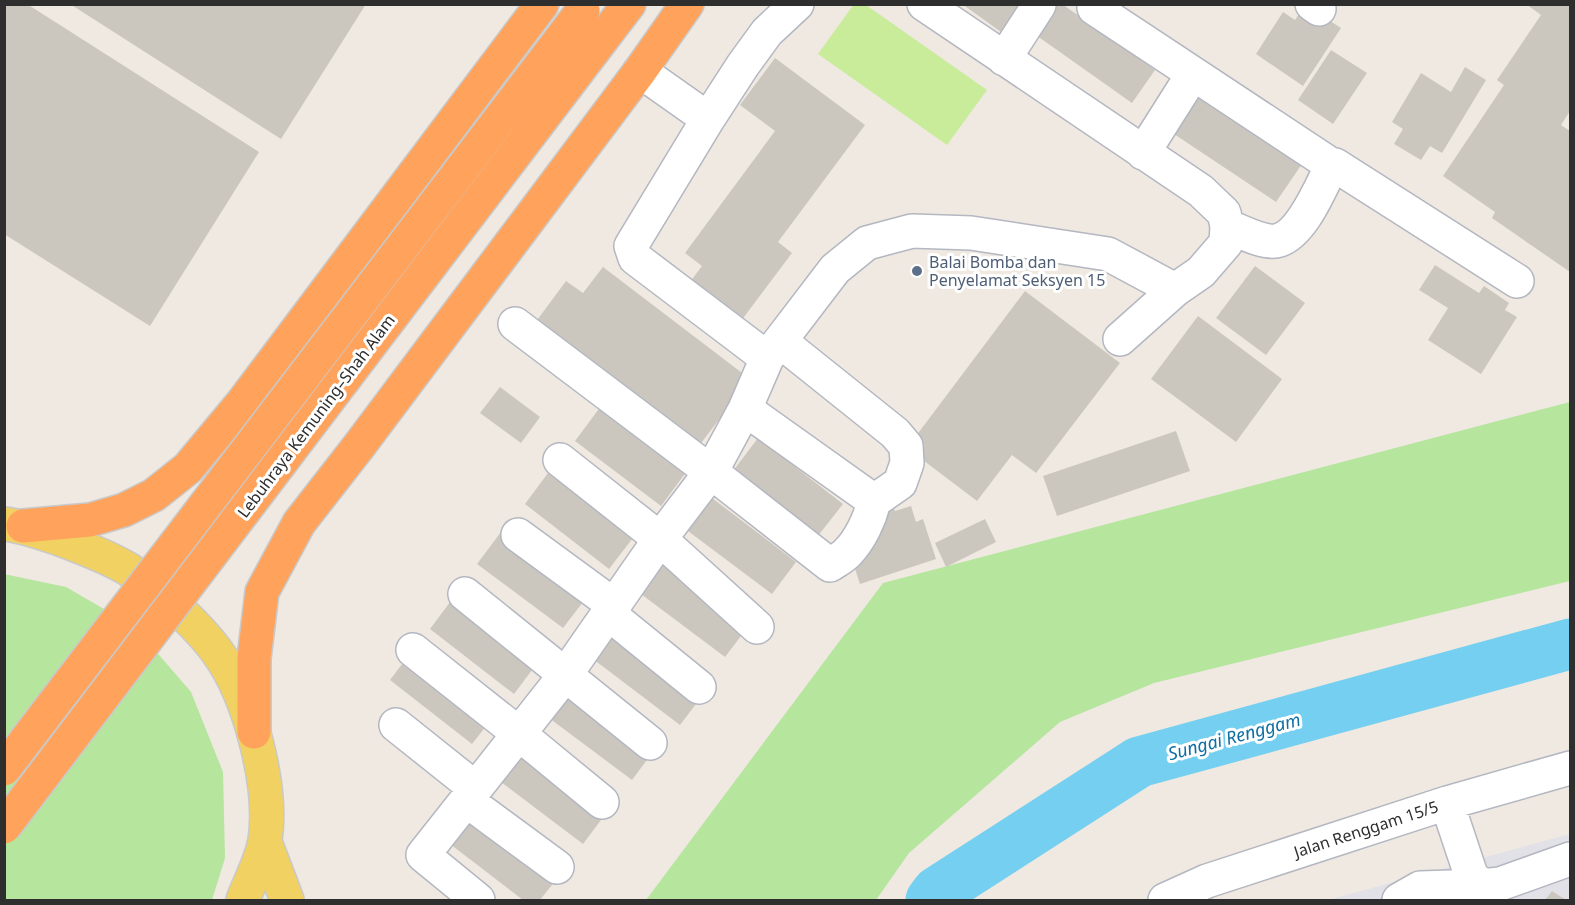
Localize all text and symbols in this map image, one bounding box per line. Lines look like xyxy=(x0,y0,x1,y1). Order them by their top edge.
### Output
place label: Balai Bomba dan Penyelamat Seksyen 15 xyxy=(929,251,1105,291)
marker: Balai Bomba dan Penyelamat Seksyen 15 xyxy=(910,264,924,278)
street label: Lebuhraya Kemuning–Shah Alam xyxy=(232,310,400,522)
water label: Sungai Renggam xyxy=(1165,707,1303,765)
street label: Jalan Renggam 15/5 xyxy=(1289,795,1441,863)

